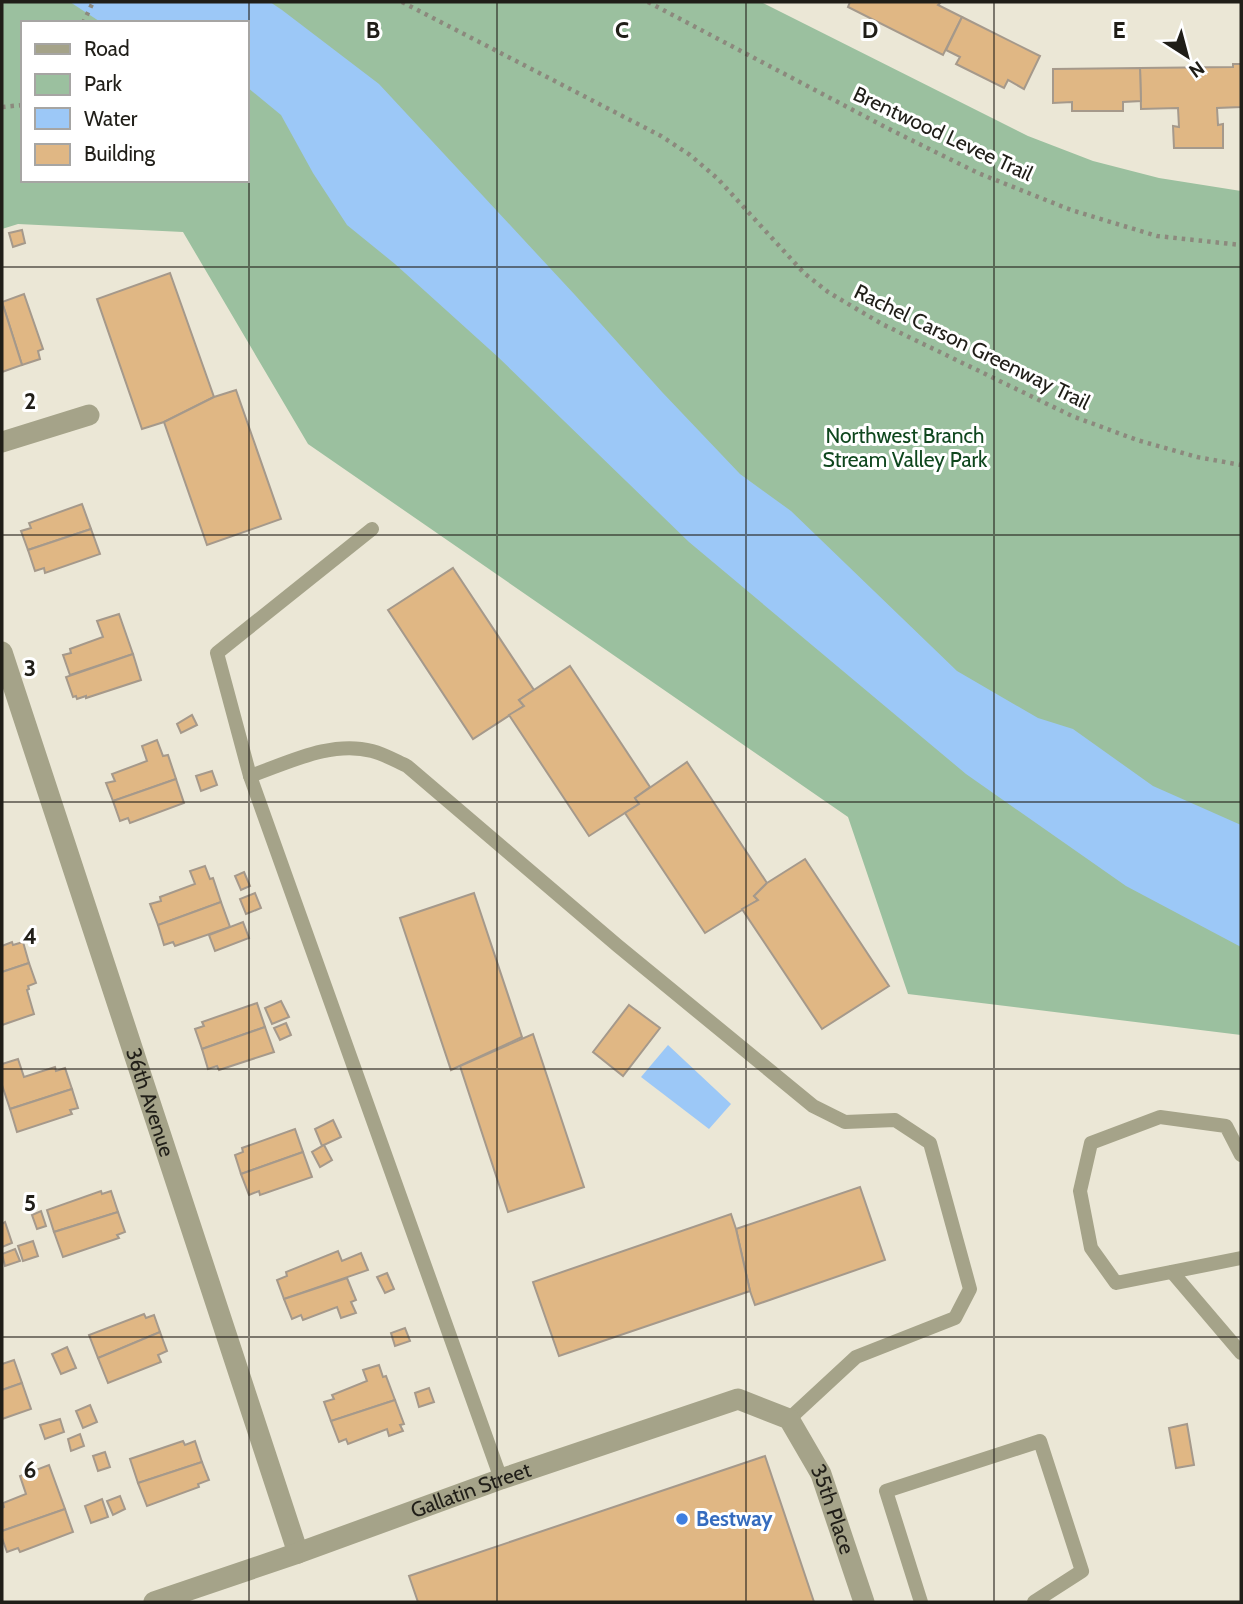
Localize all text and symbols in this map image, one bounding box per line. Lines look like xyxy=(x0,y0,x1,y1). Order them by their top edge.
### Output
text: B xyxy=(366,16,380,44)
text: C xyxy=(615,16,629,44)
text: D xyxy=(862,16,878,44)
text: E xyxy=(1112,16,1126,44)
legend xyxy=(21,21,248,182)
north arrow xyxy=(1152,21,1222,91)
text: Road xyxy=(84,36,130,61)
text: N xyxy=(1185,56,1209,83)
text: Park xyxy=(84,71,122,96)
street label: Brentwood Levee Trail xyxy=(849,81,1037,186)
text: Water xyxy=(84,106,138,131)
text: Building xyxy=(84,141,156,166)
street label: Rachel Carson Greenway Trail xyxy=(850,278,1094,415)
text: 2 xyxy=(24,387,36,415)
park label: Northwest Branch Stream Valley Park xyxy=(822,423,988,472)
text: 3 xyxy=(24,654,36,682)
text: 4 xyxy=(23,922,37,950)
street label: 36th Avenue xyxy=(121,1045,180,1160)
text: 5 xyxy=(24,1189,36,1217)
text: 6 xyxy=(24,1456,36,1484)
street label: Gallatin Street xyxy=(407,1457,534,1523)
street label: 35th Place xyxy=(806,1459,860,1558)
place label: Bestway xyxy=(696,1506,773,1531)
marker: Bestway xyxy=(674,1511,690,1527)

